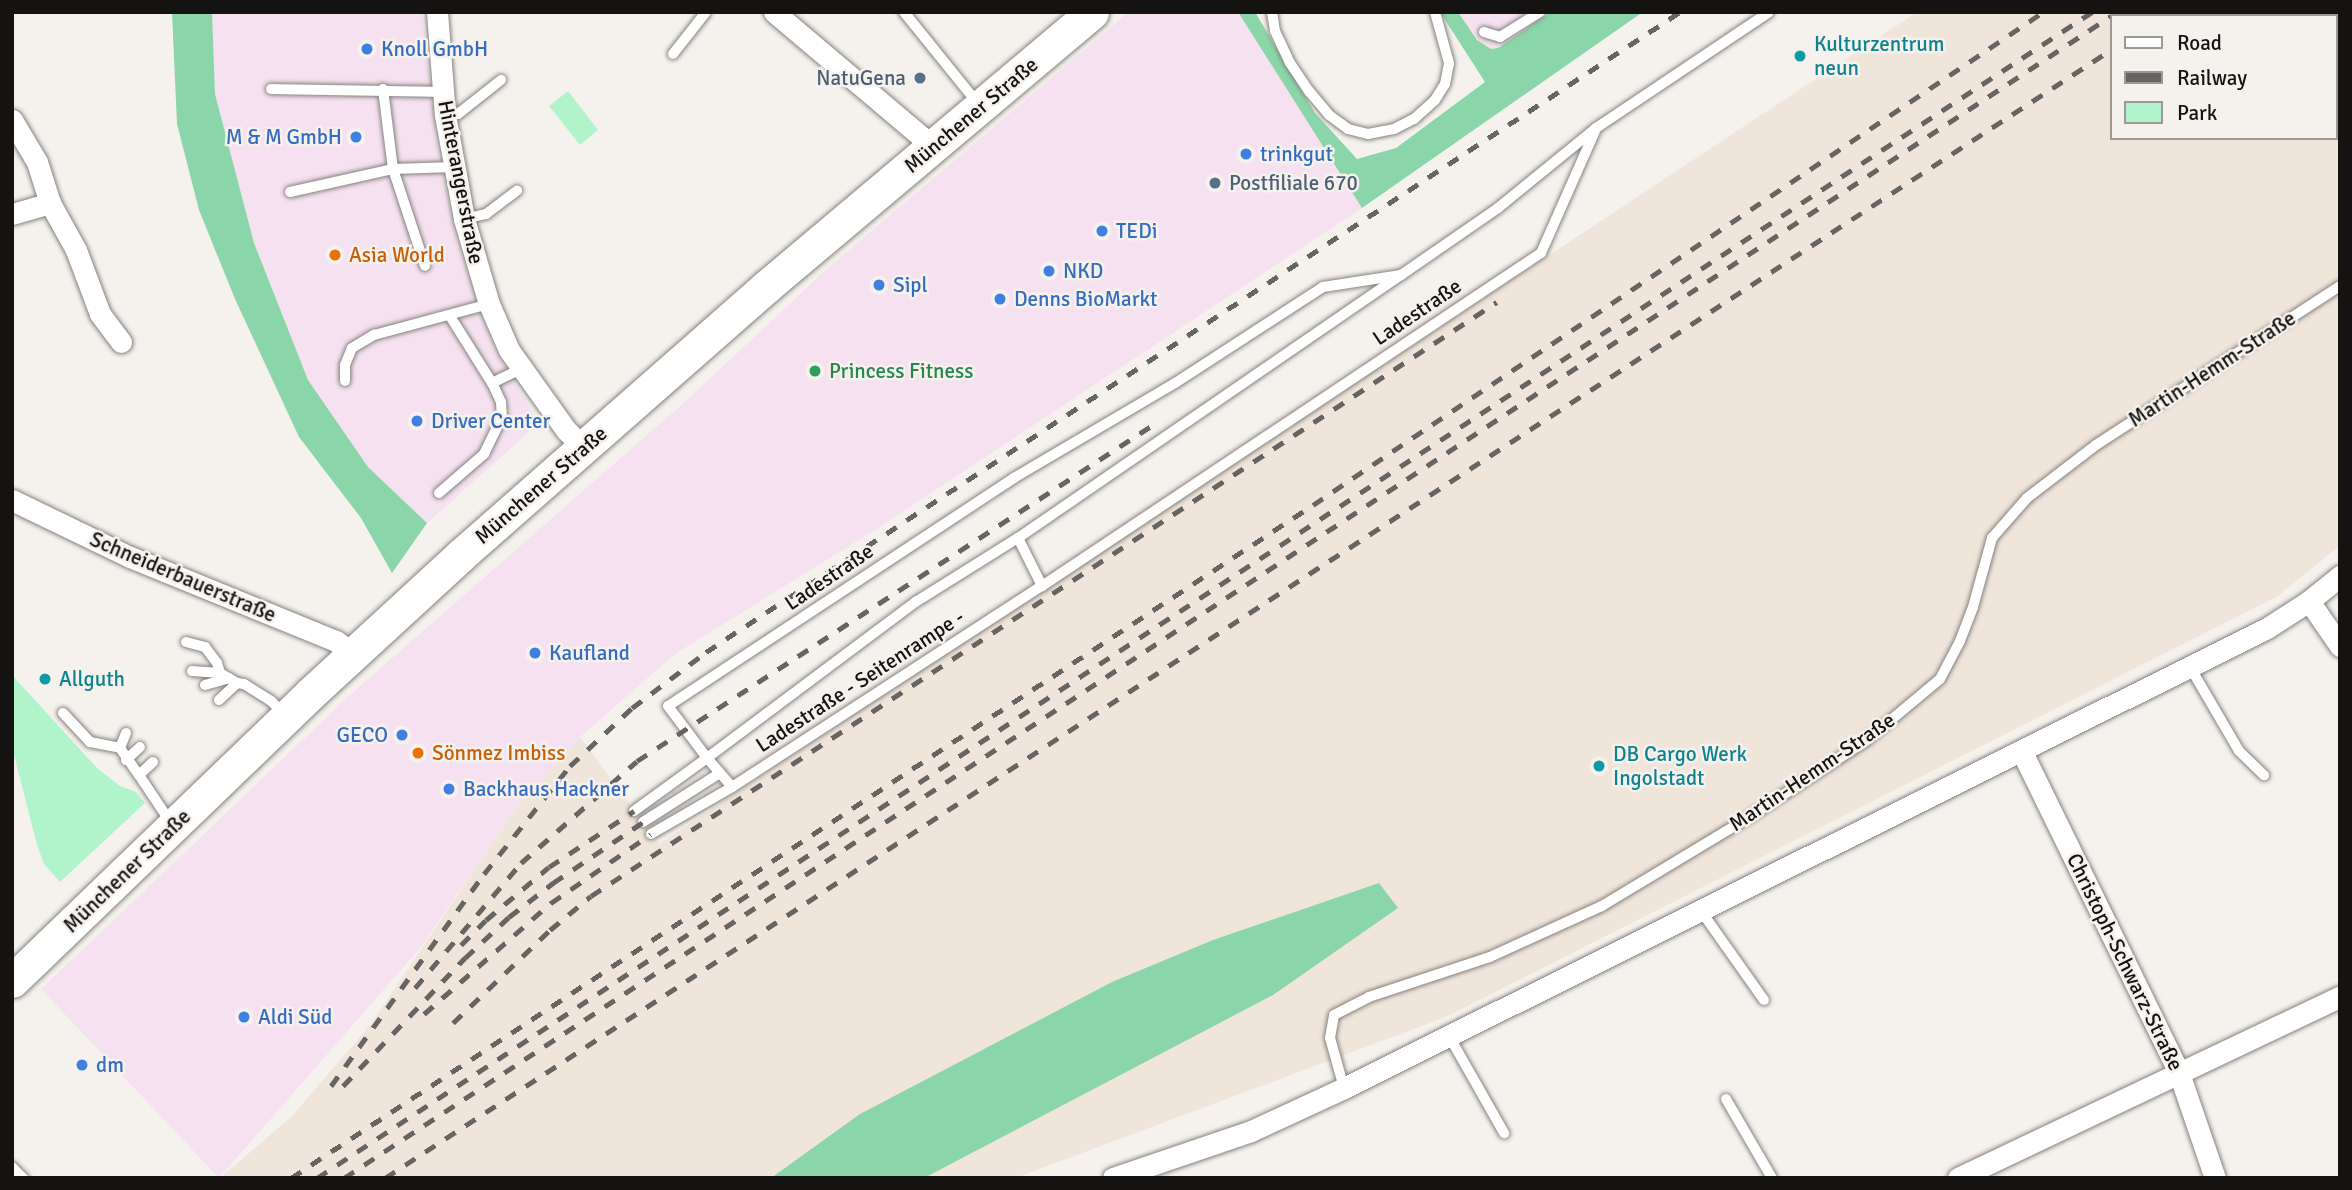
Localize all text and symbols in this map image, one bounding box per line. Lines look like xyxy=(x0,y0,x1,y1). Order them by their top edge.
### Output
legend xyxy=(2110,14,2338,140)
text: Road xyxy=(2177,30,2222,56)
place label: Kulturzentrum neun xyxy=(1814,31,1945,81)
place label: Knoll GmbH xyxy=(381,36,488,62)
marker: Knoll GmbH xyxy=(359,41,375,57)
marker: Kulturzentrum neun xyxy=(1792,48,1808,64)
street label: Münchener Straße xyxy=(899,52,1043,178)
place label: NatuGena xyxy=(816,65,906,91)
text: Railway xyxy=(2177,65,2247,91)
marker: NatuGena xyxy=(912,70,928,86)
street label: Hinterangerstraße xyxy=(433,98,489,266)
text: Park xyxy=(2177,100,2217,126)
place label: M & M GmbH xyxy=(226,124,342,150)
marker: M & M GmbH xyxy=(348,129,364,145)
place label: trinkgut xyxy=(1260,141,1333,167)
marker: trinkgut xyxy=(1238,146,1254,162)
place label: Postfiliale 670 xyxy=(1229,170,1358,196)
marker: Postfiliale 670 xyxy=(1207,175,1223,191)
place label: TEDi xyxy=(1116,218,1158,244)
marker: TEDi xyxy=(1094,223,1110,239)
place label: Asia World xyxy=(349,242,445,268)
marker: Asia World xyxy=(327,247,343,263)
place label: NKD xyxy=(1063,258,1103,284)
marker: NKD xyxy=(1041,263,1057,279)
place label: Sipl xyxy=(893,272,928,298)
street label: Ladestraße xyxy=(1368,273,1466,351)
marker: Sipl xyxy=(871,277,887,293)
place label: Denns BioMarkt xyxy=(1014,286,1157,312)
marker: Denns BioMarkt xyxy=(992,291,1008,307)
street label: Martin-Hemm-Straße xyxy=(2124,306,2300,432)
place label: Princess Fitness xyxy=(829,358,973,384)
marker: Princess Fitness xyxy=(807,363,823,379)
place label: Driver Center xyxy=(431,408,550,434)
marker: Driver Center xyxy=(409,413,425,429)
street label: Münchener Straße xyxy=(470,421,612,549)
street label: Schneiderbauerstraße xyxy=(86,526,280,628)
street label: Ladestraße xyxy=(780,538,878,616)
street label: Ladestraße - Seitenrampe - xyxy=(751,604,969,758)
place label: Kaufland xyxy=(549,640,630,666)
marker: Kaufland xyxy=(527,645,543,661)
place label: Allguth xyxy=(59,666,125,692)
marker: Allguth xyxy=(37,671,53,687)
street label: Martin-Hemm-Straße xyxy=(1724,707,1900,837)
place label: GECO xyxy=(336,722,388,748)
marker: GECO xyxy=(394,727,410,743)
place label: Sönmez Imbiss xyxy=(432,740,565,766)
place label: DB Cargo Werk Ingolstadt xyxy=(1613,741,1747,791)
marker: Sönmez Imbiss xyxy=(410,745,426,761)
marker: DB Cargo Werk Ingolstadt xyxy=(1591,758,1607,774)
place label: Backhaus Hackner xyxy=(463,776,629,802)
marker: Backhaus Hackner xyxy=(441,781,457,797)
street label: Münchener Straße xyxy=(58,804,196,938)
street label: Christoph-Schwarz-Straße xyxy=(2061,849,2189,1075)
place label: Aldi Süd xyxy=(258,1004,332,1030)
marker: Aldi Süd xyxy=(236,1009,252,1025)
place label: dm xyxy=(96,1052,124,1078)
marker: dm xyxy=(74,1057,90,1073)

